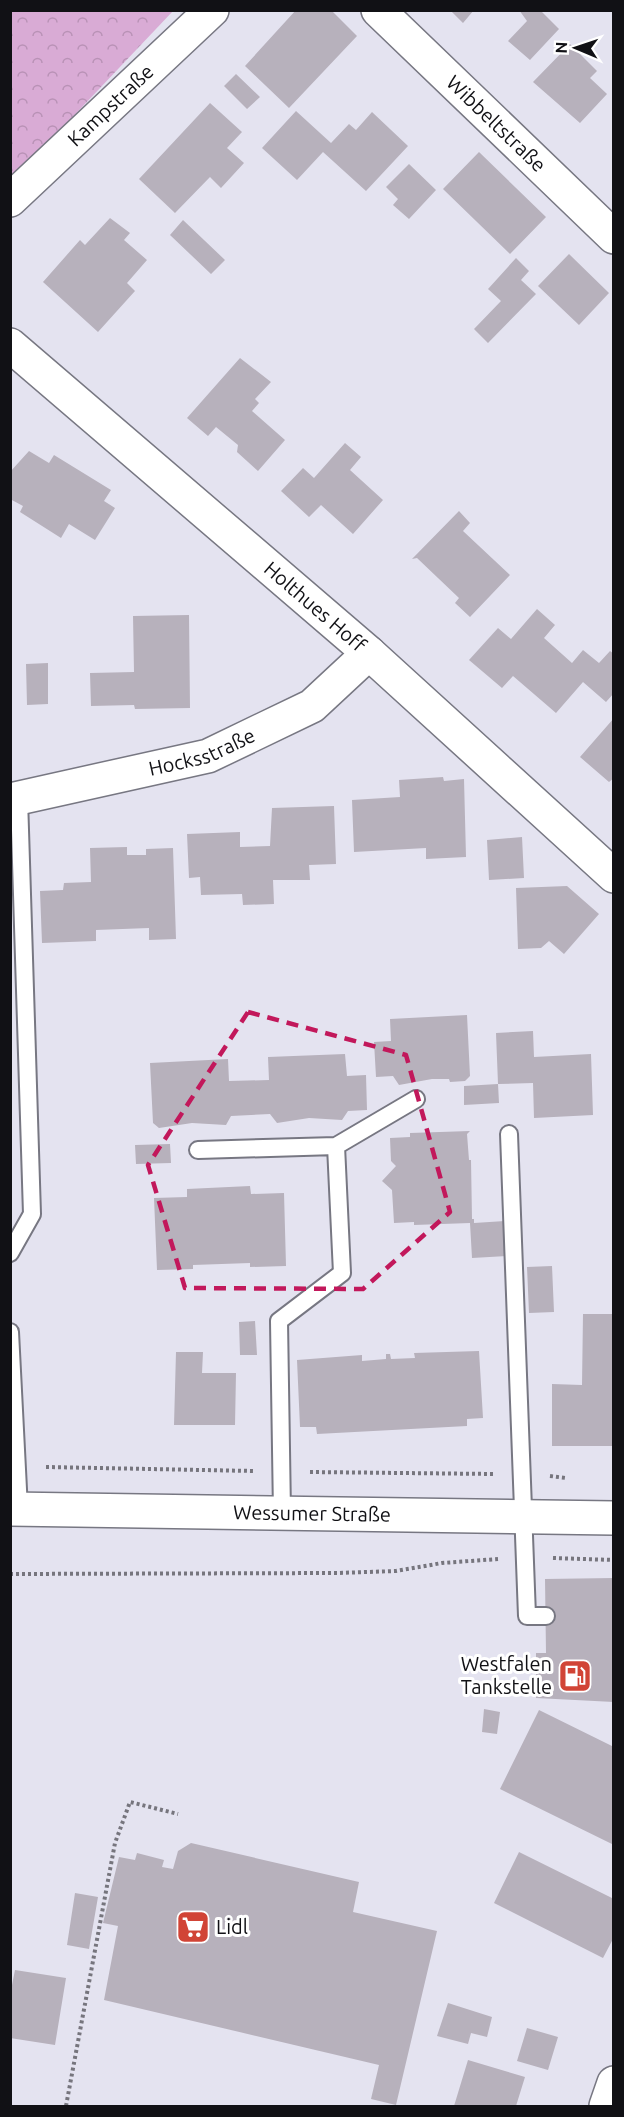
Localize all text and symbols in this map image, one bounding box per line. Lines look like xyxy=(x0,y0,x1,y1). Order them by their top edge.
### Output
north arrow xyxy=(546,18,606,78)
text: N xyxy=(552,41,570,54)
street label: Kampstraße xyxy=(63,59,158,151)
street label: Wibbeltstraße xyxy=(442,70,551,176)
street label: Holthues Hoff xyxy=(260,556,372,657)
street label: Hocksstraße xyxy=(146,723,259,780)
street label: Wessumer Straße xyxy=(233,1500,391,1526)
place label: Westfalen Tankstelle xyxy=(461,1652,552,1698)
fuel station icon: Westfalen Tankstelle xyxy=(557,1658,593,1694)
supermarket icon: Lidl xyxy=(175,1909,211,1945)
place label: Lidl xyxy=(216,1915,248,1938)

